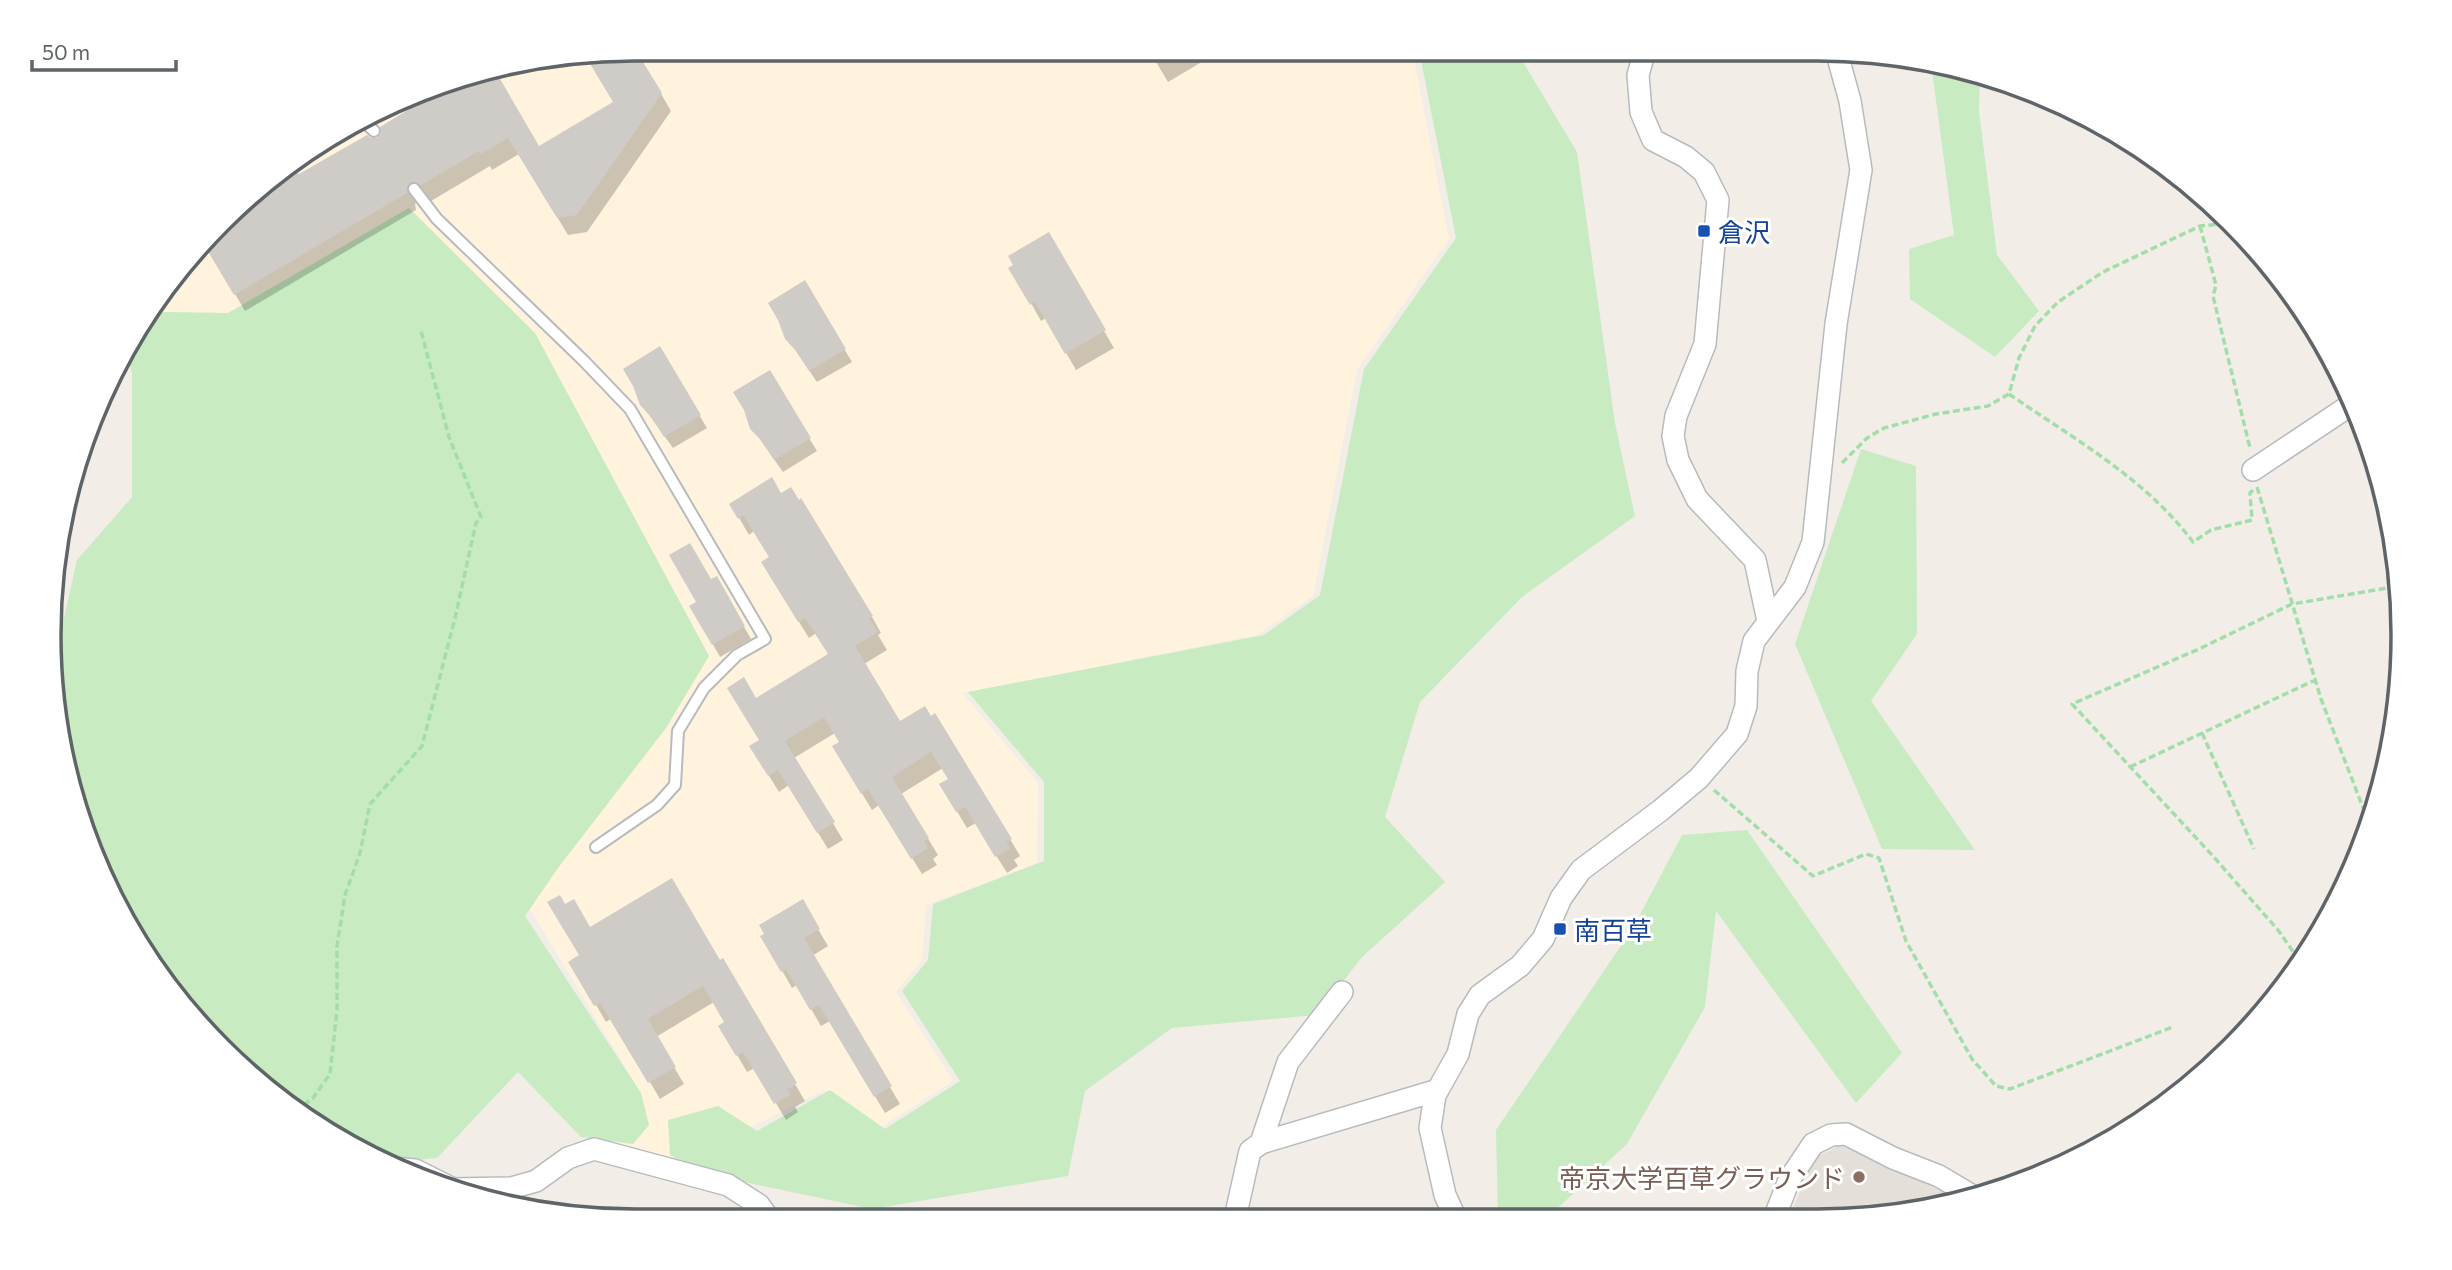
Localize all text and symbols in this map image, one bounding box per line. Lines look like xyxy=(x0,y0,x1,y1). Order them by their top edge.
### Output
scale bar xyxy=(32,28,175,72)
text: 50 m xyxy=(42,39,90,64)
place label: 倉沢 xyxy=(1718,216,1770,247)
marker: 倉沢 xyxy=(1696,223,1712,239)
place label: 南百草 xyxy=(1574,914,1652,945)
marker: 南百草 xyxy=(1552,921,1568,937)
place label: 帝京大学百草グラウンド xyxy=(1559,1162,1845,1193)
marker: 帝京大学百草グラウンド xyxy=(1851,1169,1867,1185)

